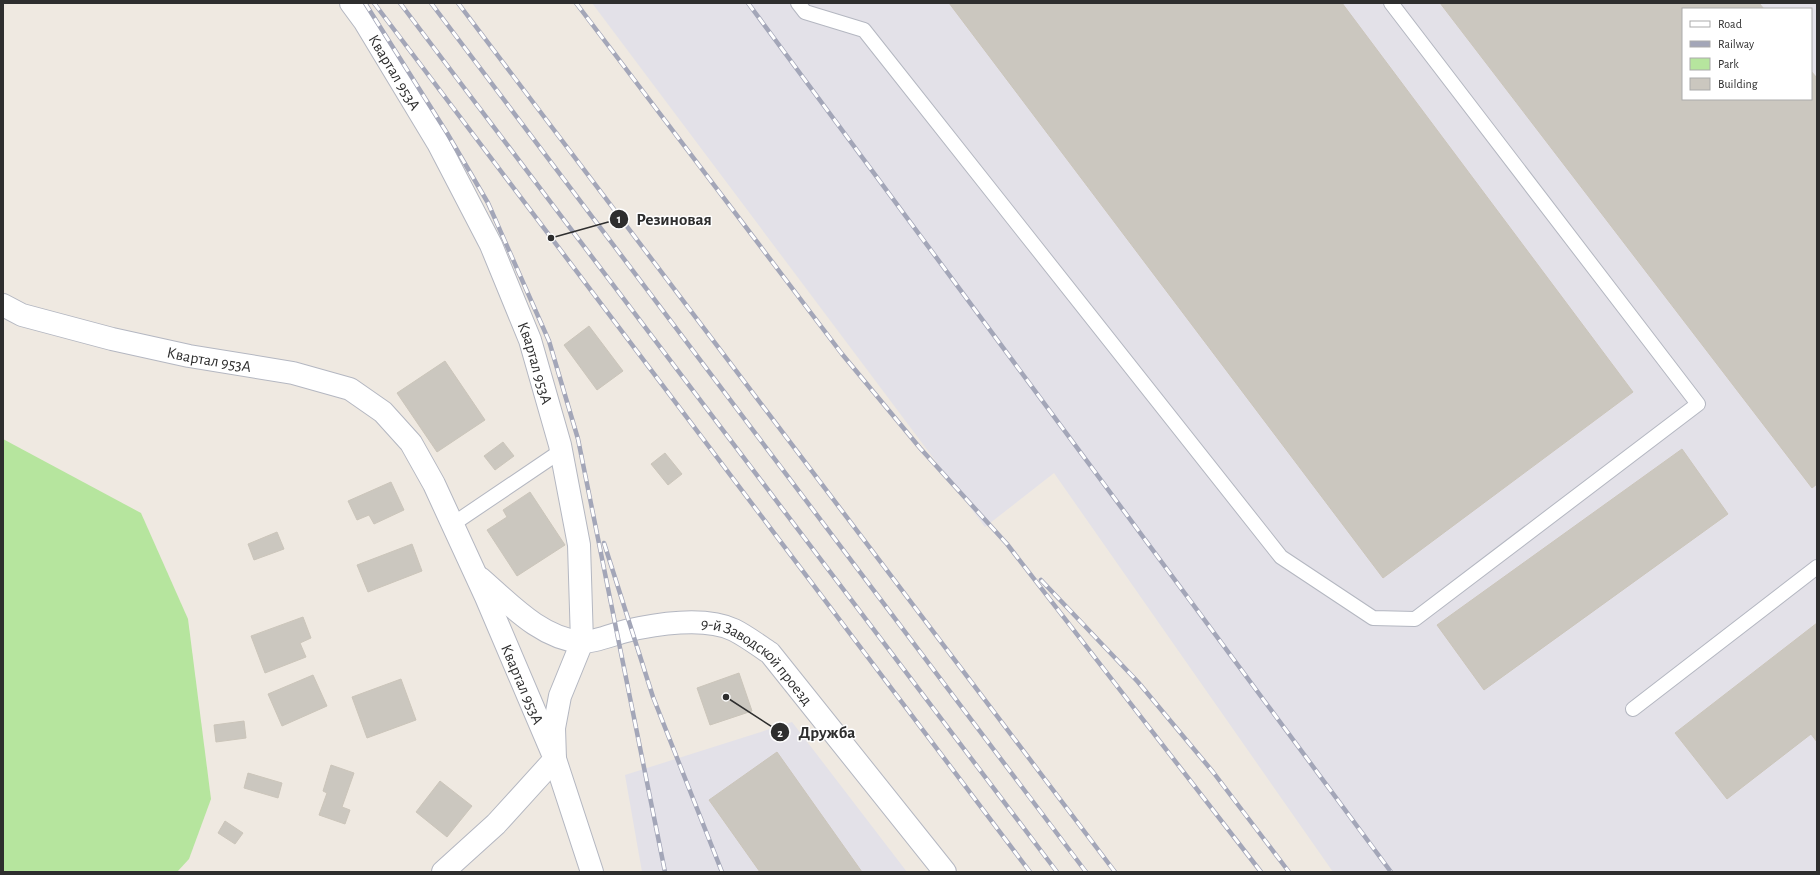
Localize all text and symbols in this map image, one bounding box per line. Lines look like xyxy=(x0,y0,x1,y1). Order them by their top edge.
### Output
legend xyxy=(1682,8,1812,100)
text: Road xyxy=(1718,18,1742,30)
street label: Квартал 953А xyxy=(365,32,424,114)
text: Railway xyxy=(1718,38,1754,51)
text: Park xyxy=(1718,58,1739,70)
text: Building xyxy=(1718,78,1758,90)
callout: Резиновая xyxy=(609,204,720,233)
text: Резиновая xyxy=(636,211,712,228)
text: 1 xyxy=(617,213,621,225)
street label: Квартал 953А xyxy=(514,320,555,407)
street label: Квартал 953А xyxy=(165,344,253,375)
street label: 9-й Заводской проезд xyxy=(700,616,815,708)
street label: Квартал 953А xyxy=(498,642,546,727)
callout: Дружба xyxy=(770,718,863,747)
text: Дружба xyxy=(799,724,855,742)
text: 2 xyxy=(777,727,783,739)

